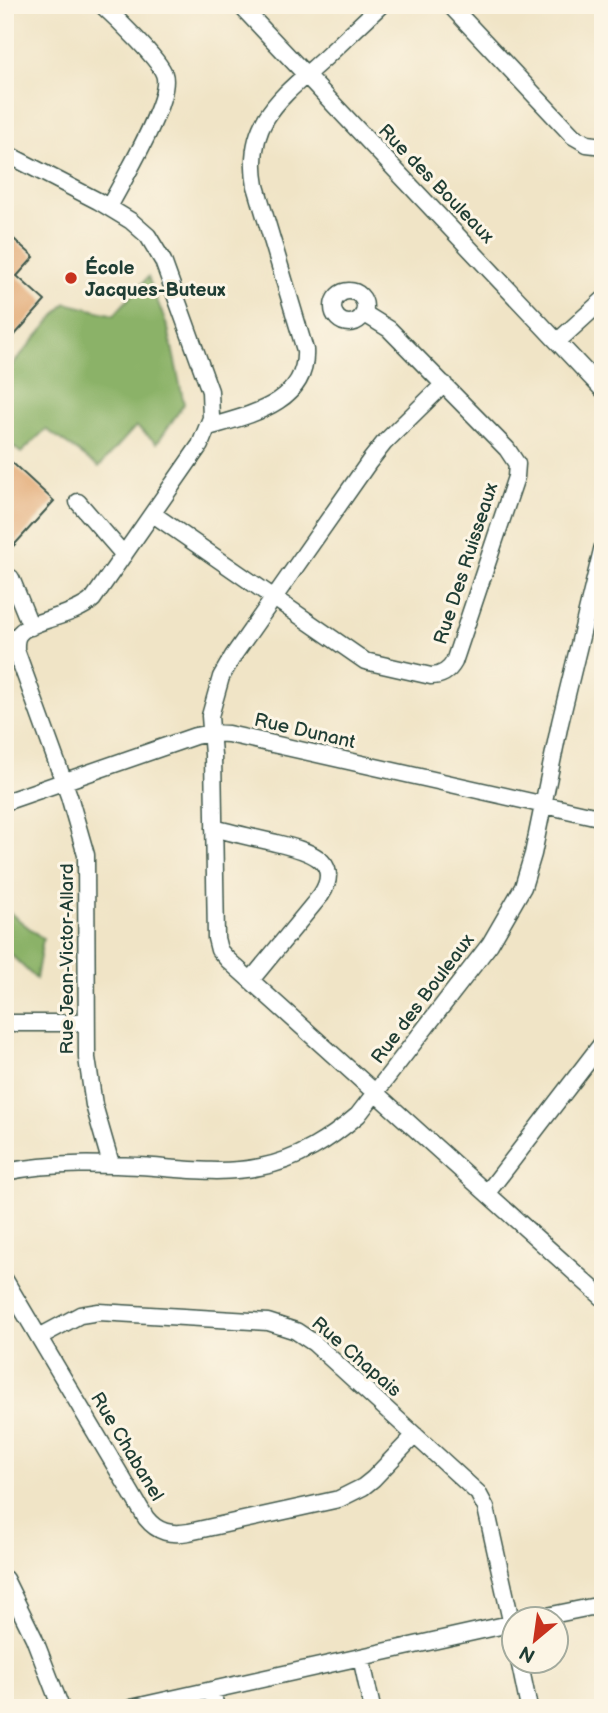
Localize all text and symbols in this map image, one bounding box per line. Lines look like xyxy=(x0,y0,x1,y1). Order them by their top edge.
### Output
street label: Rue des Bouleaux xyxy=(373,120,499,249)
place label: École Jacques-Buteux xyxy=(85,256,226,302)
marker: École Jacques-Buteux xyxy=(63,270,79,286)
street label: Rue Des Ruisseaux xyxy=(429,480,503,647)
street label: Rue Dunant xyxy=(252,709,358,754)
street label: Rue Jean-Victor-Allard xyxy=(56,863,79,1055)
street label: Rue des Bouleaux xyxy=(367,929,480,1069)
street label: Rue Chapais xyxy=(307,1312,405,1402)
street label: Rue Chabanel xyxy=(85,1388,168,1505)
north arrow xyxy=(500,1604,570,1674)
text: N xyxy=(516,1640,539,1667)

